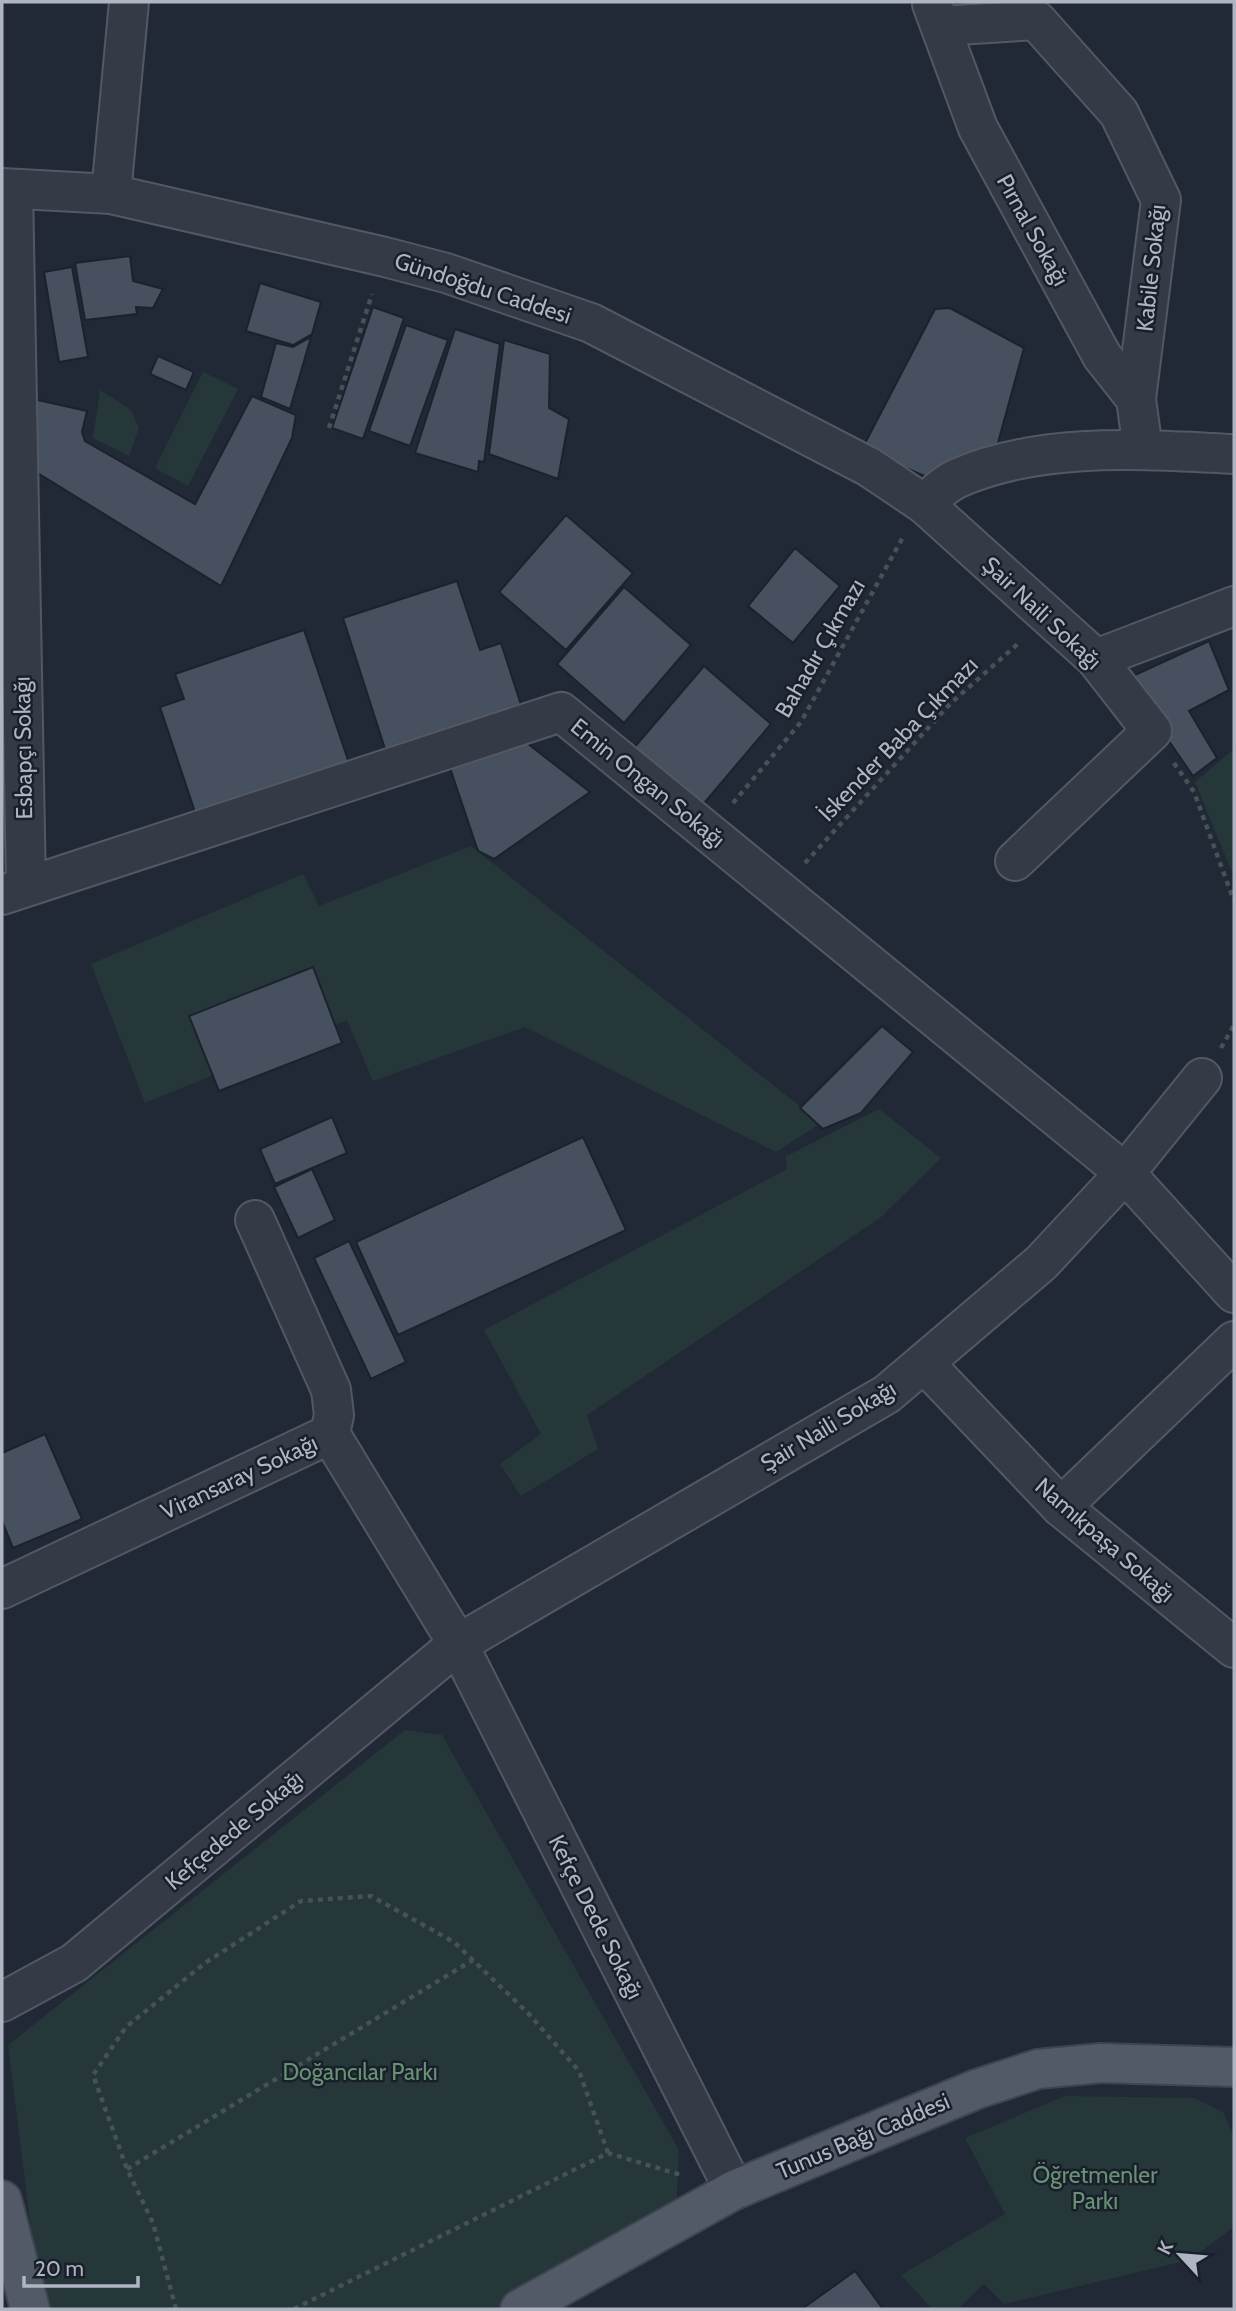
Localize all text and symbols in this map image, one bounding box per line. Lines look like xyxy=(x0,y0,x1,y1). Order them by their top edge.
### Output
street label: Pırnal Sokağı xyxy=(991,169,1075,291)
street label: Kabile Sokağı xyxy=(1130,203,1172,333)
street label: Gündoğdu Caddesi xyxy=(391,246,575,330)
street label: Şair Naili Sokağı xyxy=(977,551,1107,675)
street label: Bahadır Çıkmazı xyxy=(769,574,871,722)
street label: İskender Baba Çıkmazı xyxy=(812,651,984,827)
street label: Esbapçı Sokağı xyxy=(8,676,38,820)
street label: Emin Ongan Sokağı xyxy=(565,712,731,854)
street label: Şair Naili Sokağı xyxy=(755,1375,901,1477)
street label: Viransaray Sokağı xyxy=(156,1428,322,1526)
street label: Namıkpaşa Sokağı xyxy=(1030,1472,1180,1608)
street label: Kefçedede Sokağı xyxy=(159,1764,309,1896)
street label: Kefçe Dede Sokağı xyxy=(543,1830,649,2004)
park label: Doğancılar Parkı xyxy=(282,2058,438,2086)
street label: Tunus Bağı Caddesi xyxy=(772,2087,954,2185)
park label: Öğretmenler Parkı xyxy=(1033,2161,1158,2215)
north arrow xyxy=(1145,2220,1215,2290)
text: K xyxy=(1152,2237,1178,2258)
scale bar xyxy=(24,2244,138,2288)
text: 20 m xyxy=(35,2256,84,2281)

